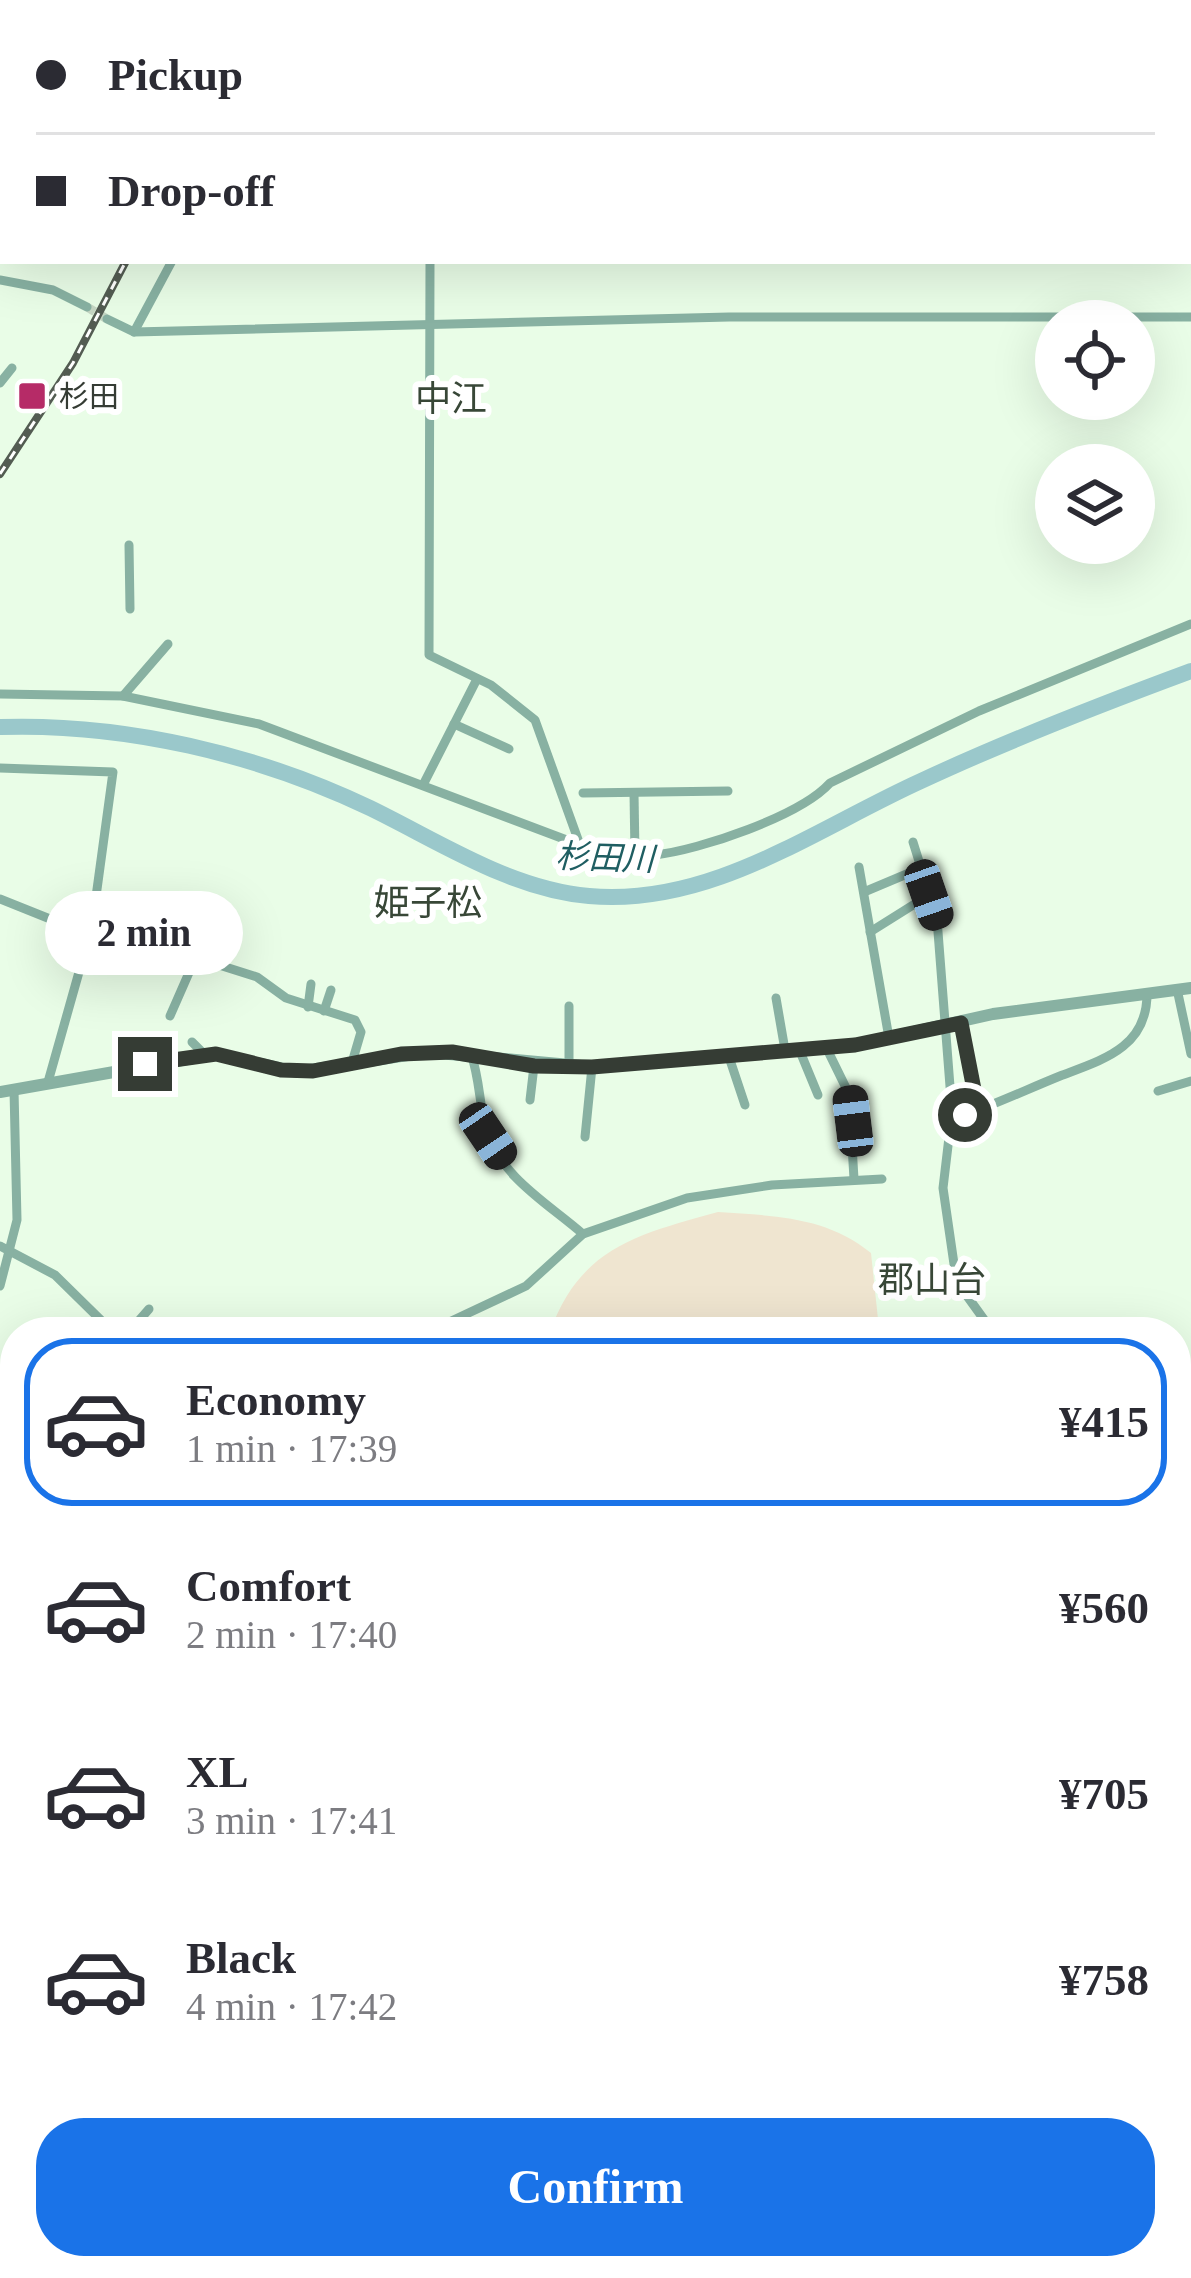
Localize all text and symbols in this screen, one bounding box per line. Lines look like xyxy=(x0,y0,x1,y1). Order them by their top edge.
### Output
text: Pickup xyxy=(108,50,243,100)
text: Drop-off xyxy=(108,166,275,216)
map controls xyxy=(1035,300,1155,564)
button: locate xyxy=(1035,300,1155,420)
district label: 中江 xyxy=(415,379,487,419)
marker: 杉田 xyxy=(16,380,48,412)
place label: 杉田 xyxy=(59,380,119,413)
button: layers xyxy=(1035,444,1155,564)
water label: 杉田川 xyxy=(555,838,658,878)
car xyxy=(900,855,958,935)
district label: 姫子松 xyxy=(374,883,482,923)
callout: 2 min xyxy=(46,890,244,974)
text: 2 min xyxy=(97,911,191,954)
route end xyxy=(118,1037,172,1091)
car xyxy=(831,1083,875,1159)
route start xyxy=(938,1088,992,1142)
car xyxy=(453,1096,523,1176)
district label: 郡山台 xyxy=(878,1260,986,1300)
icon: car xyxy=(42,1368,150,1476)
text: Economy xyxy=(186,1375,366,1425)
text: ¥415 xyxy=(1059,1397,1149,1447)
text: 1 min · 17:39 xyxy=(186,1427,397,1470)
icon: car xyxy=(42,1554,150,1662)
text: Comfort xyxy=(186,1561,351,1611)
text: ¥560 xyxy=(1059,1583,1149,1633)
text: 2 min · 17:40 xyxy=(186,1613,397,1656)
icon: car xyxy=(42,1740,150,1848)
text: XL xyxy=(186,1747,249,1797)
text: ¥705 xyxy=(1059,1769,1149,1819)
text: 3 min · 17:41 xyxy=(186,1799,397,1842)
icon: car xyxy=(42,1926,150,2034)
text: Black xyxy=(186,1933,296,1983)
text: ¥758 xyxy=(1059,1955,1149,2005)
text: 4 min · 17:42 xyxy=(186,1985,397,2028)
button: Confirm xyxy=(36,2118,1155,2256)

